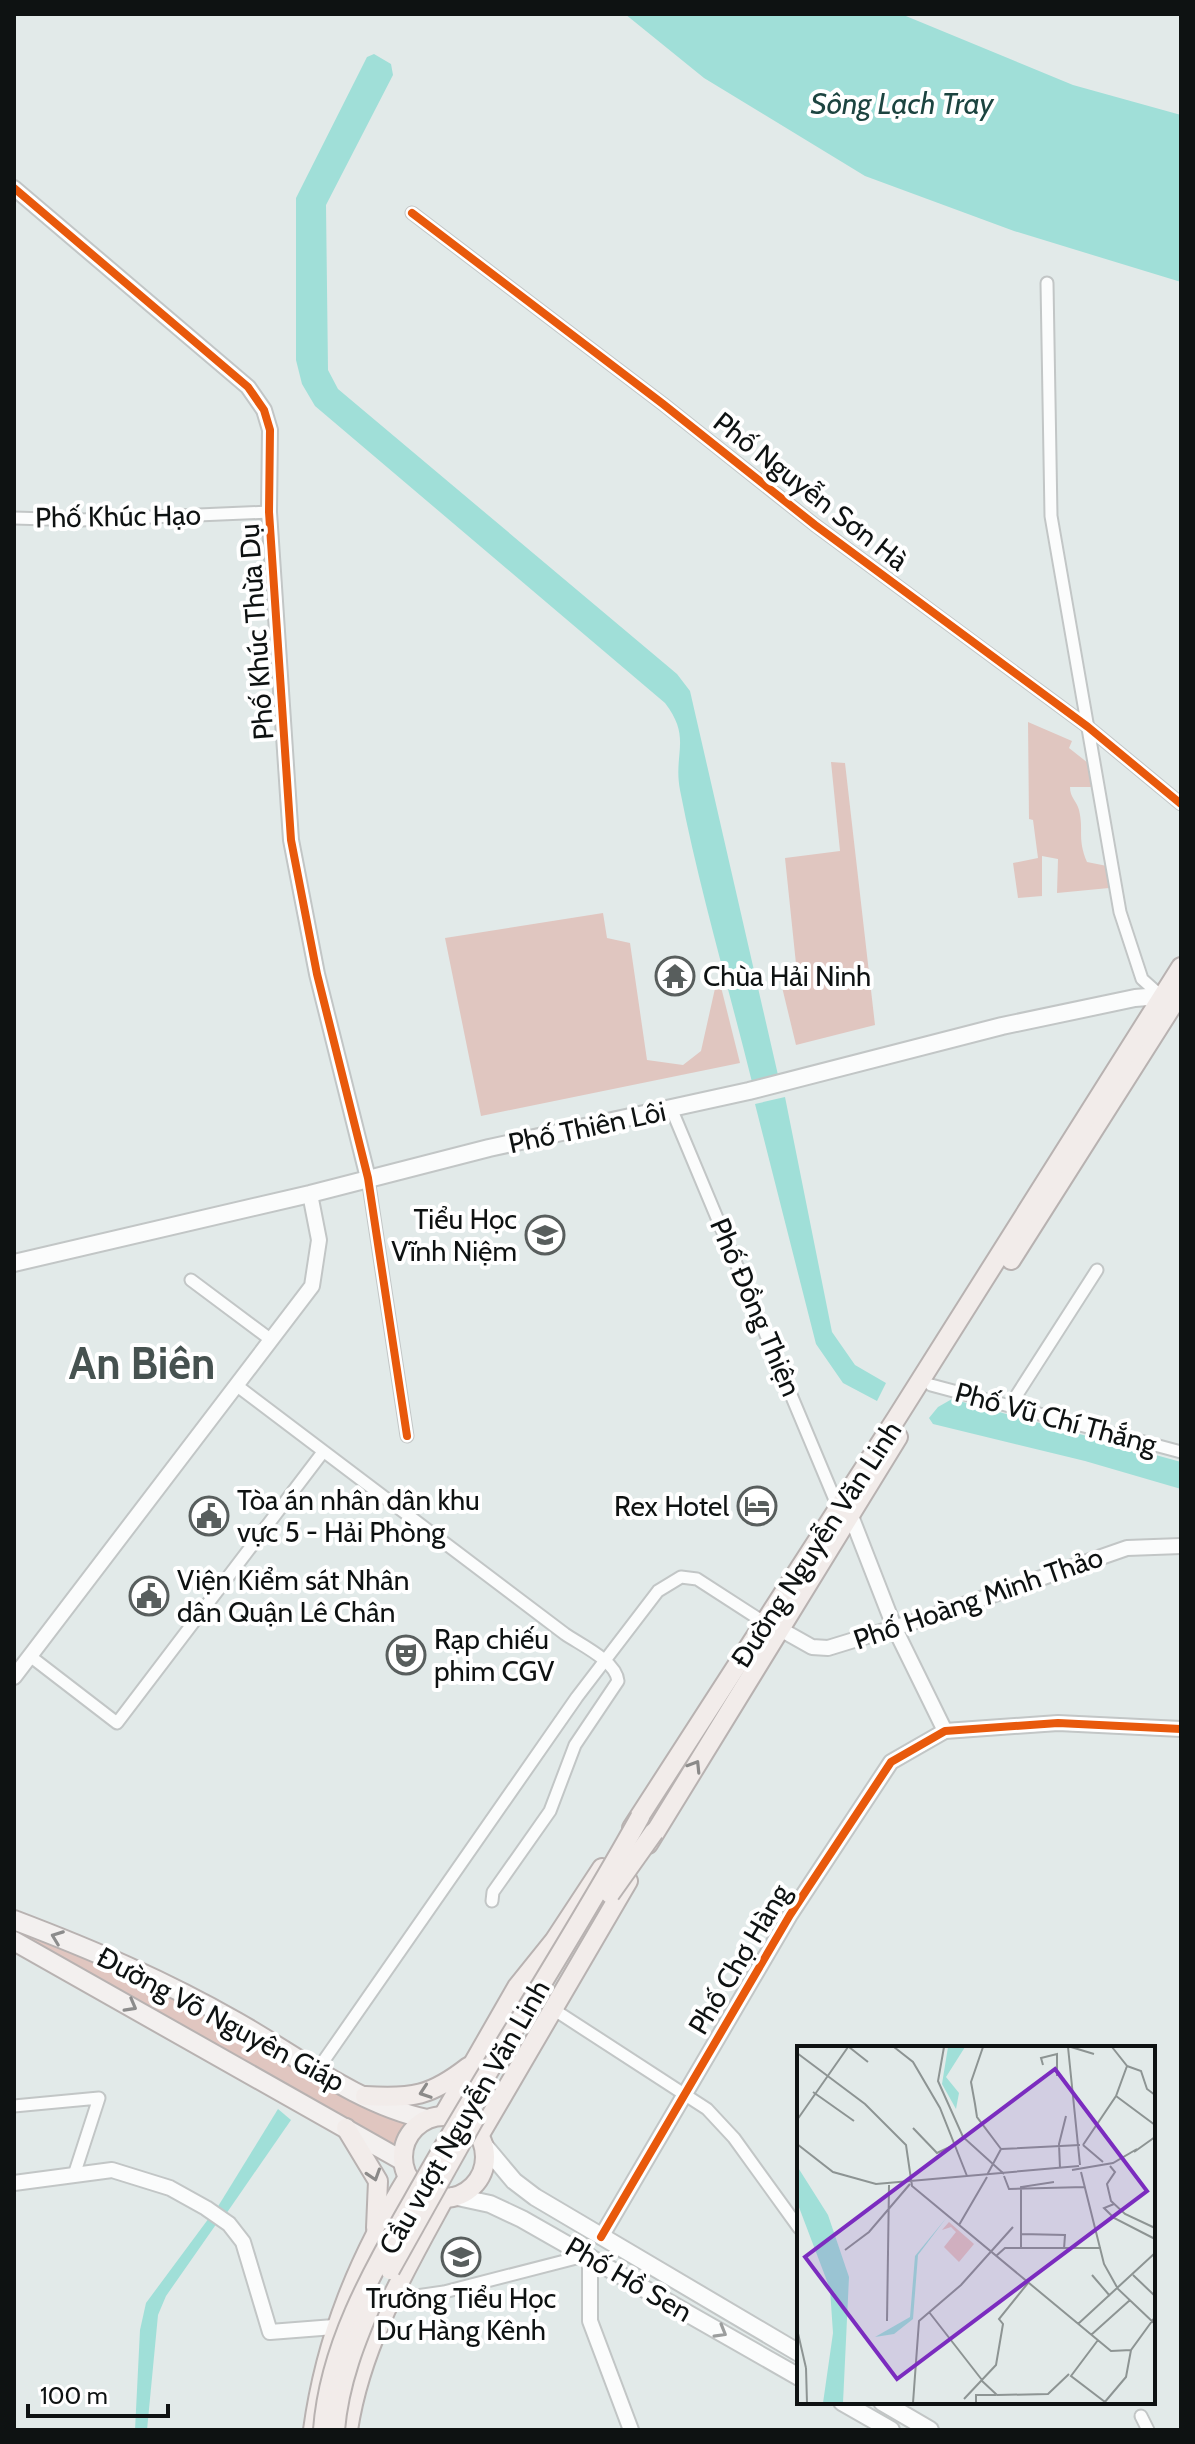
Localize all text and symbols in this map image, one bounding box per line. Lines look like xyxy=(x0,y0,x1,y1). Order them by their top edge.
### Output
water label: Sông Lạch Tray xyxy=(811,85,995,122)
street label: Phố Nguyễn Sơn Hà xyxy=(707,405,915,578)
street label: Phố Khúc Hạo xyxy=(35,498,201,534)
street label: Phố Khúc Thừa Dụ xyxy=(231,523,281,741)
temple icon: Chùa Hải Ninh xyxy=(654,955,696,997)
place label: Chùa Hải Ninh xyxy=(703,959,871,993)
street label: Phố Thiên Lôi xyxy=(505,1094,669,1160)
place label: Tiểu Học Vĩnh Niệm xyxy=(391,1202,517,1268)
street label: Phố Đồng Thiện xyxy=(703,1213,809,1401)
school or university icon: Tiểu Học Vĩnh Niệm xyxy=(524,1214,566,1256)
district label: An Biên xyxy=(69,1337,215,1390)
street label: Phố Vũ Chí Thắng xyxy=(951,1375,1162,1462)
street label: Đường Nguyễn Văn Linh xyxy=(724,1415,908,1673)
place label: Tòa án nhân dân khu vực 5 - Hải Phòng xyxy=(237,1483,480,1549)
hotel icon: Rex Hotel xyxy=(736,1485,778,1527)
place label: Rex Hotel xyxy=(614,1489,729,1523)
public building icon: Tòa án nhân dân khu vực 5 - Hải Phòng xyxy=(188,1495,230,1537)
street label: Phố Hoàng Minh Thảo xyxy=(849,1539,1107,1657)
place label: Viện Kiểm sát Nhân dân Quận Lê Chân xyxy=(177,1563,409,1629)
public building icon: Viện Kiểm sát Nhân dân Quận Lê Chân xyxy=(128,1575,170,1617)
place label: Rạp chiếu phim CGV xyxy=(434,1622,554,1688)
theatre icon: Rạp chiếu phim CGV xyxy=(385,1634,427,1676)
one-way arrow xyxy=(685,1760,701,1775)
street label: Phố Chợ Hàng xyxy=(681,1877,798,2040)
one-way arrow xyxy=(51,1930,65,1947)
street label: Đường Võ Nguyên Giáp xyxy=(92,1939,350,2099)
street label: Cầu vượt Nguyễn Văn Linh xyxy=(371,1974,557,2260)
one-way arrow xyxy=(122,1996,137,2012)
inset map xyxy=(797,2046,1155,2404)
one-way arrow xyxy=(419,2083,433,2099)
one-way arrow xyxy=(365,2168,381,2181)
street label: Phố Hồ Sen xyxy=(560,2229,698,2329)
school or university icon: Trường Tiểu Học Dư Hàng Kênh xyxy=(440,2236,482,2278)
place label: Trường Tiểu Học Dư Hàng Kênh xyxy=(366,2281,556,2347)
one-way arrow xyxy=(712,2322,727,2338)
scale bar xyxy=(28,2368,168,2418)
text: 100 m xyxy=(40,2381,108,2410)

